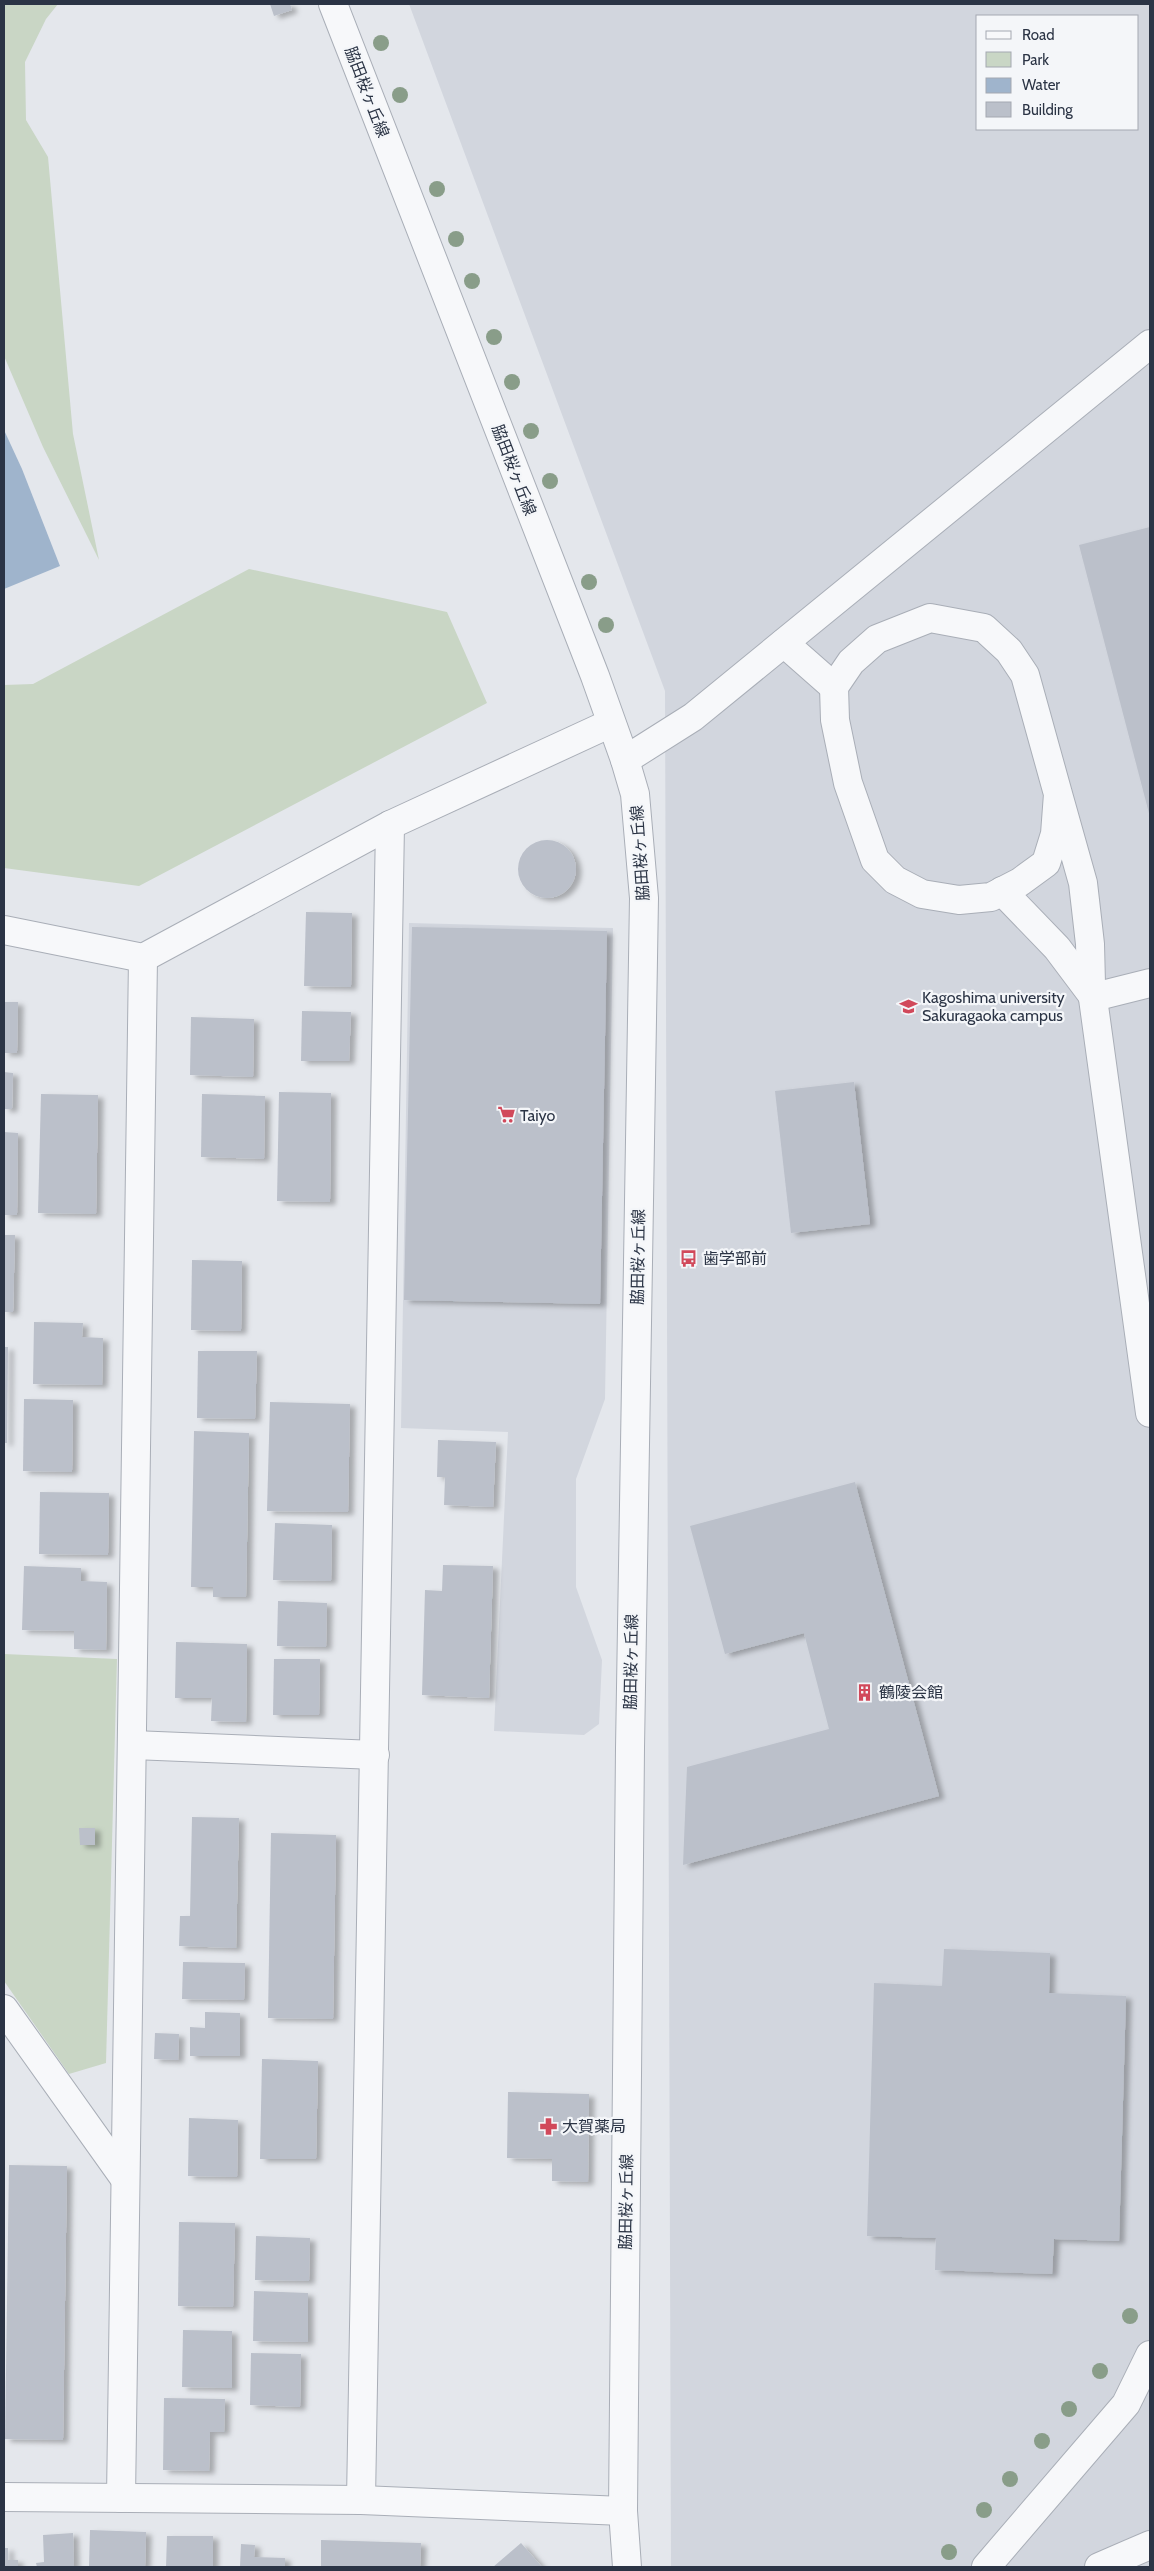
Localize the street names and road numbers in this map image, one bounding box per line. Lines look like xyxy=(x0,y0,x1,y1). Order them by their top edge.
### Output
street label: 脇田桜ヶ丘線 xyxy=(341,44,393,140)
street label: 脇田桜ヶ丘線 xyxy=(488,422,540,518)
street label: 脇田桜ヶ丘線 xyxy=(627,804,653,902)
street label: 脇田桜ヶ丘線 xyxy=(628,1209,648,1305)
street label: 脇田桜ヶ丘線 xyxy=(621,1614,641,1710)
street label: 脇田桜ヶ丘線 xyxy=(616,2154,636,2250)

